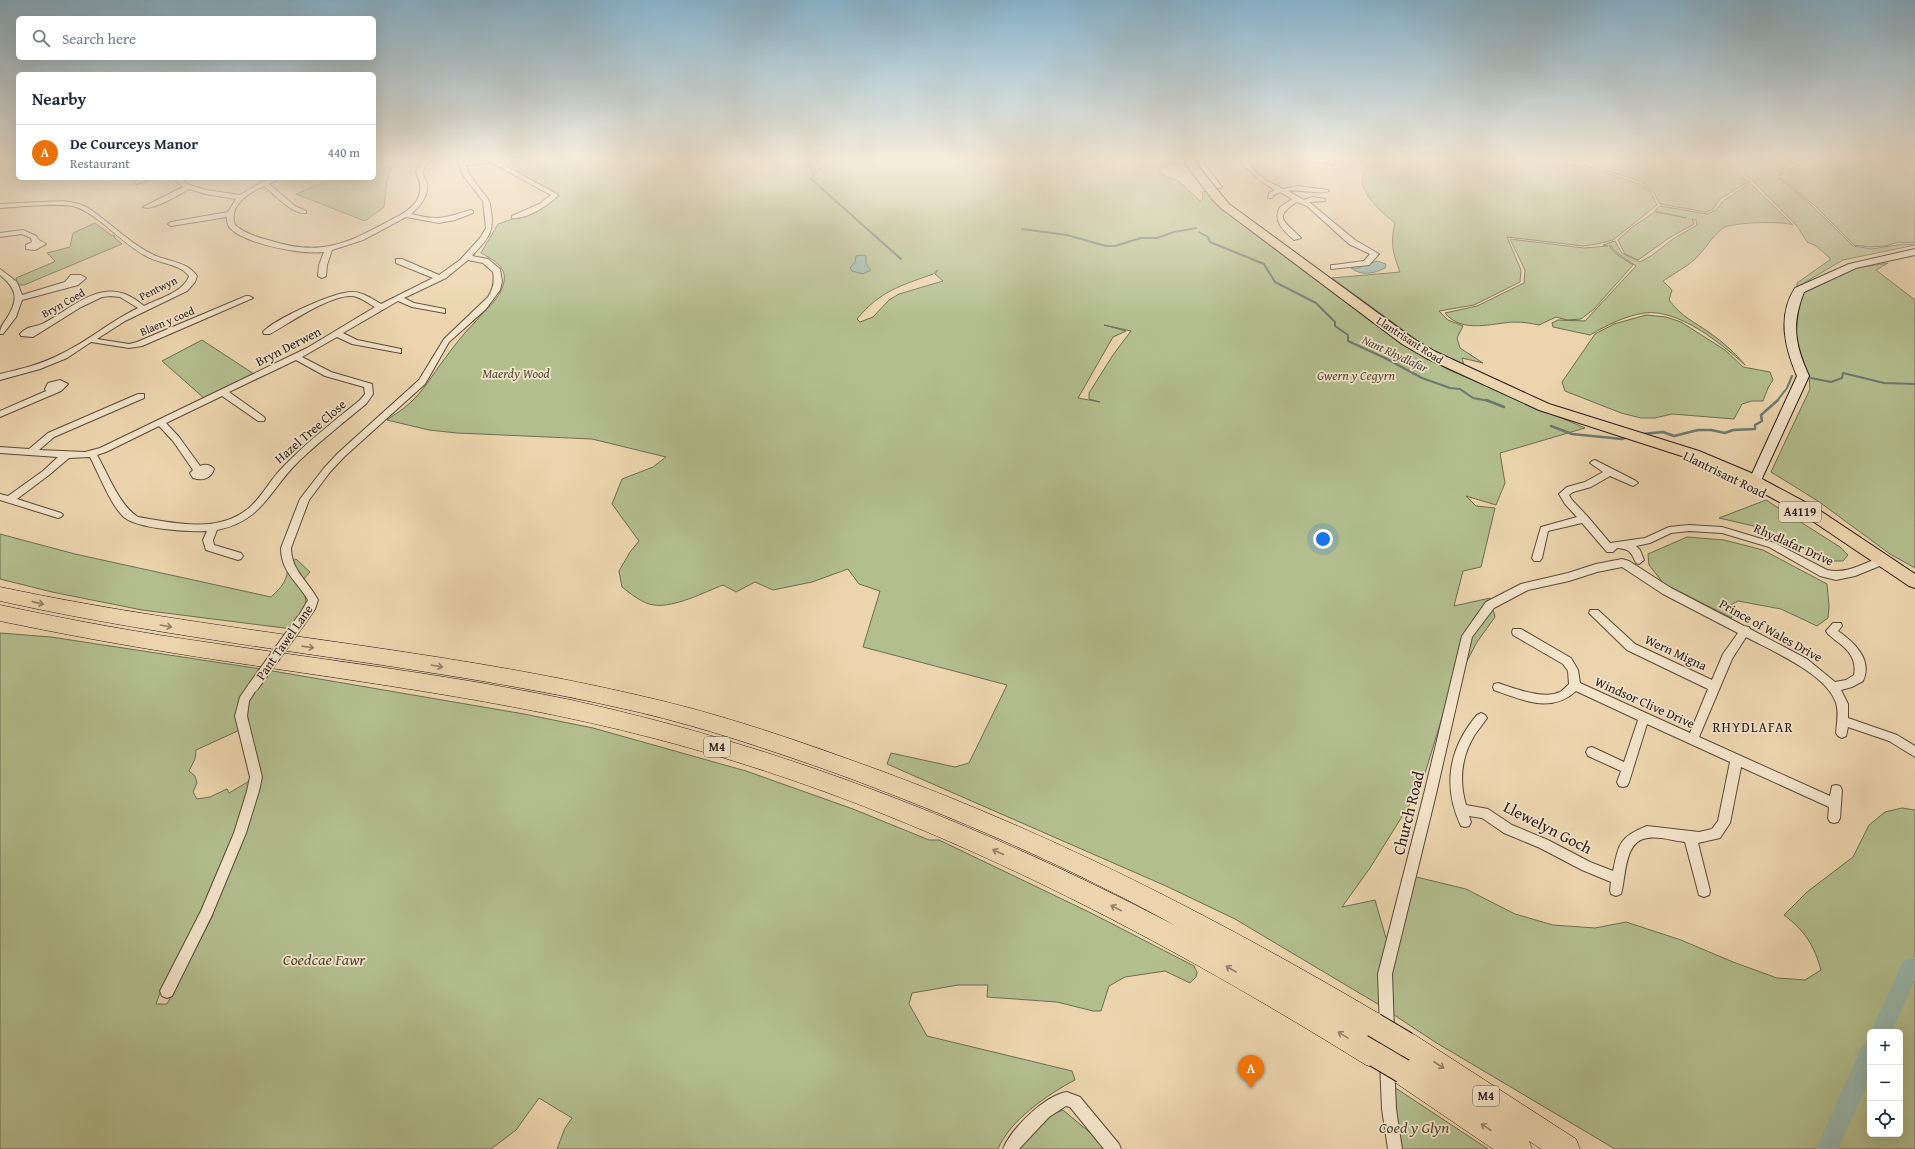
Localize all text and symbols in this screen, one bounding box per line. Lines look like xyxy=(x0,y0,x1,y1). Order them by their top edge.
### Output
search box xyxy=(16,16,376,60)
icon: search xyxy=(30,27,52,49)
text: Search here xyxy=(62,28,136,49)
text: Nearby xyxy=(32,86,86,111)
text: De Courceys Manor xyxy=(70,133,198,154)
text: A xyxy=(41,143,49,162)
text: 440 m xyxy=(328,143,360,162)
text: Restaurant xyxy=(70,154,130,173)
street label: Pentwyn xyxy=(136,272,180,304)
street label: Bryn Coed xyxy=(38,284,88,322)
street label: Blaen y coed xyxy=(137,302,197,340)
street label: Llantrisant Road xyxy=(1374,312,1446,368)
street label: Bryn Derwen xyxy=(252,322,325,371)
water label: Nant Rhydlafar xyxy=(1360,331,1431,376)
park label: Maerdy Wood xyxy=(482,364,550,383)
park label: Gwern y Cegyrn xyxy=(1317,366,1395,385)
street label: Hazel Tree Close xyxy=(270,395,350,468)
street label: Llantrisant Road xyxy=(1680,446,1770,503)
road number: A4119 xyxy=(1779,502,1821,522)
street label: Rhydlafar Drive xyxy=(1751,518,1837,571)
your location xyxy=(1313,529,1333,549)
street label: Prince of Wales Drive xyxy=(1716,594,1826,667)
one-way arrow xyxy=(31,599,44,607)
street label: Pant Tawel Lane xyxy=(251,601,317,684)
one-way arrow xyxy=(159,623,172,631)
street label: Wern Migna xyxy=(1642,630,1711,675)
one-way arrow xyxy=(301,643,314,651)
one-way arrow xyxy=(430,662,443,670)
street label: Windsor Clive Drive xyxy=(1592,672,1698,733)
district label: RHYDLAFAR xyxy=(1713,717,1793,737)
road number: M4 xyxy=(704,737,730,757)
street label: Church Road xyxy=(1386,768,1430,857)
street label: Llewelyn Goch xyxy=(1499,794,1597,860)
one-way arrow xyxy=(993,848,1005,856)
one-way arrow xyxy=(1110,904,1122,911)
park label: Coedcae Fawr xyxy=(283,947,366,971)
one-way arrow xyxy=(1225,965,1237,973)
map controls xyxy=(1867,1029,1903,1137)
button: + xyxy=(1867,1029,1903,1065)
one-way arrow xyxy=(1337,1031,1349,1039)
pin: A xyxy=(1238,1055,1264,1088)
one-way arrow xyxy=(1433,1061,1444,1069)
button: − xyxy=(1867,1065,1903,1101)
road number: M4 xyxy=(1473,1086,1499,1106)
button: locate xyxy=(1867,1101,1903,1137)
park label: Coed y Glyn xyxy=(1379,1115,1449,1139)
one-way arrow xyxy=(1481,1123,1492,1131)

